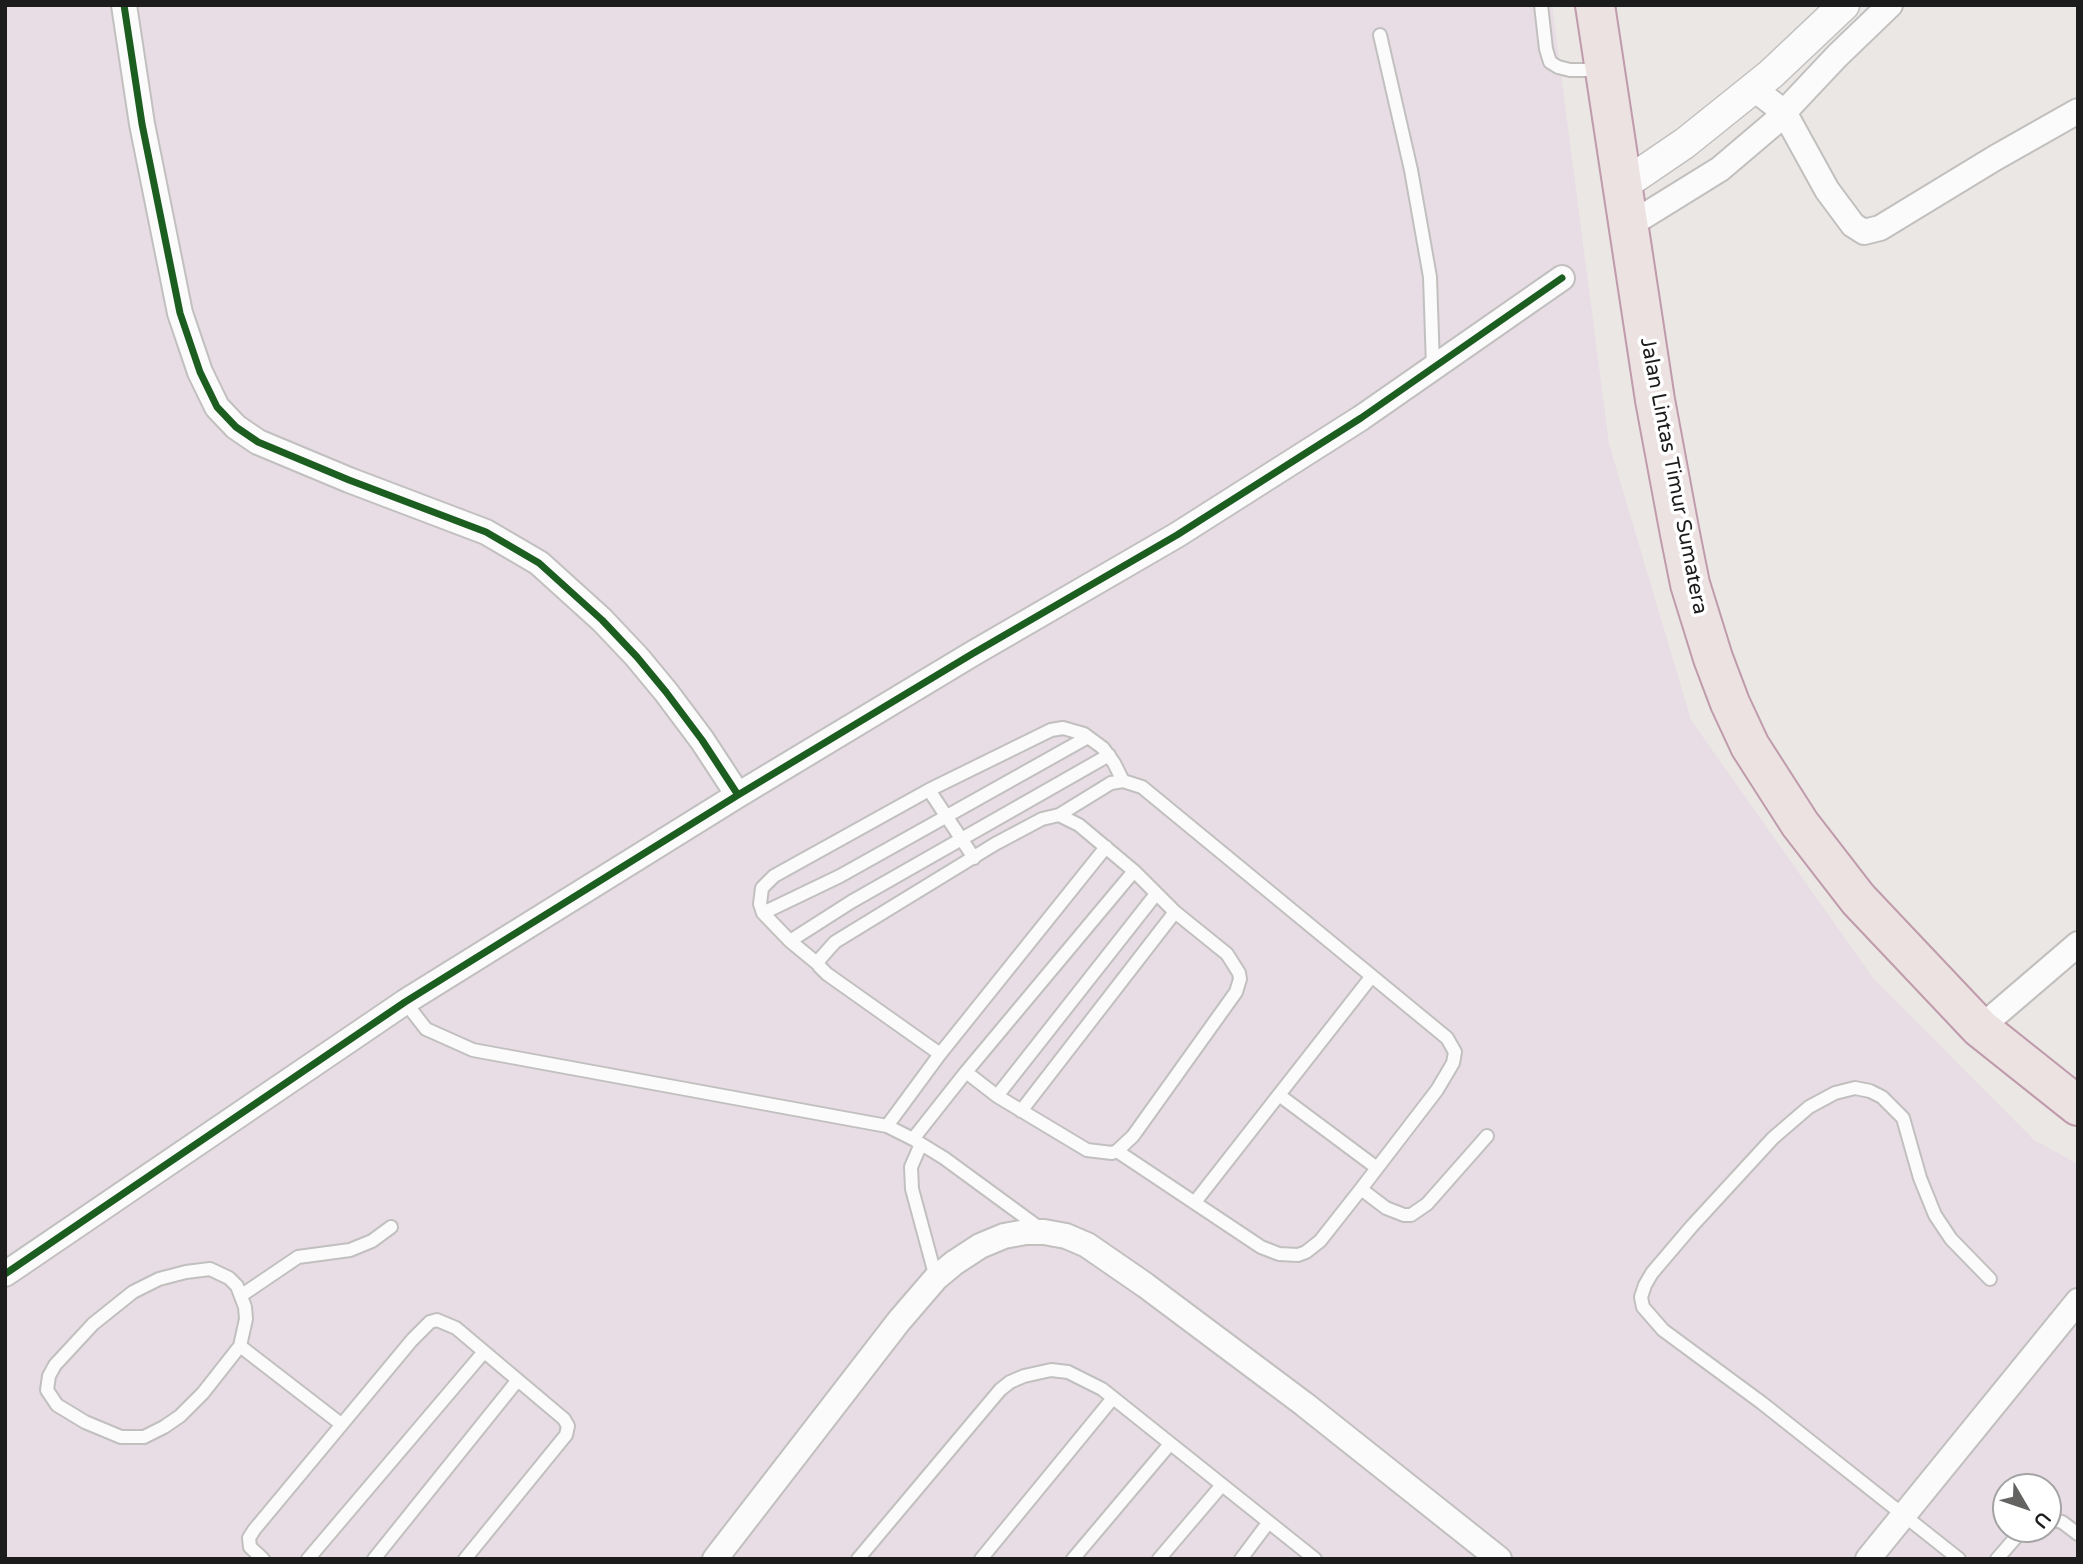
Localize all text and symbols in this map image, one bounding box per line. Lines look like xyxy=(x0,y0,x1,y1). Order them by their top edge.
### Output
street label: Jalan Lintas Timur Sumatera xyxy=(1634,336,1712,616)
north arrow xyxy=(1992,1473,2062,1543)
text: U xyxy=(2029,1507,2055,1532)

